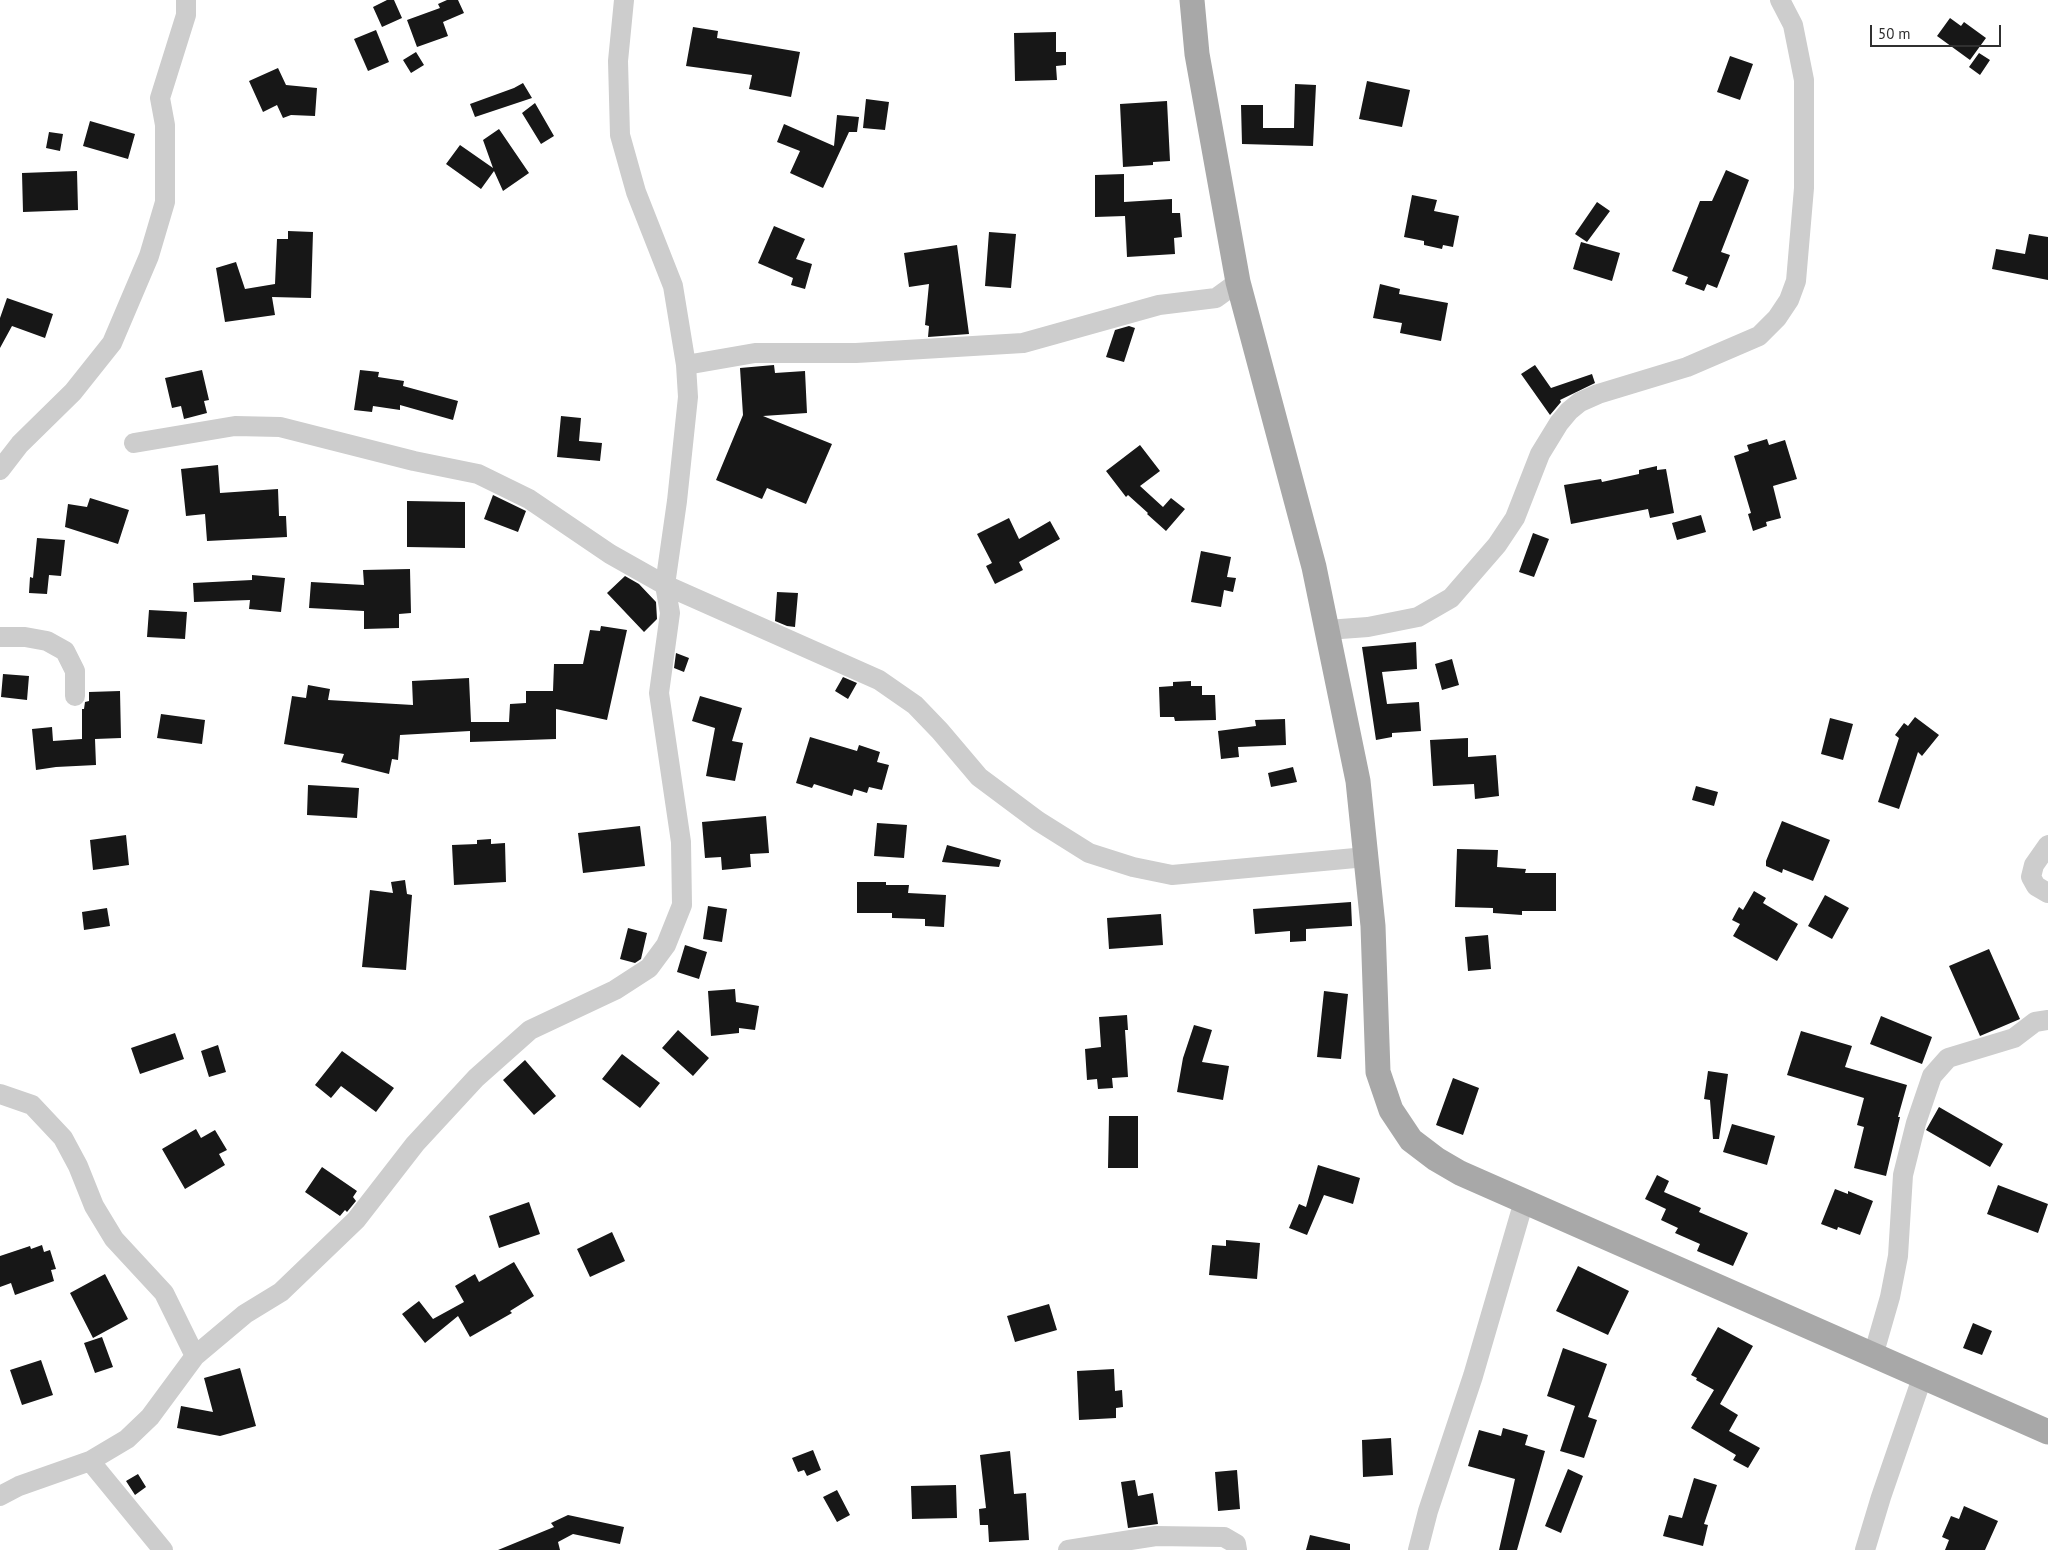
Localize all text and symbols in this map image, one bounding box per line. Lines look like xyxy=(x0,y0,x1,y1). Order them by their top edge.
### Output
scale bar xyxy=(1873,15,2004,47)
text: 50 m xyxy=(1878,24,1911,43)

